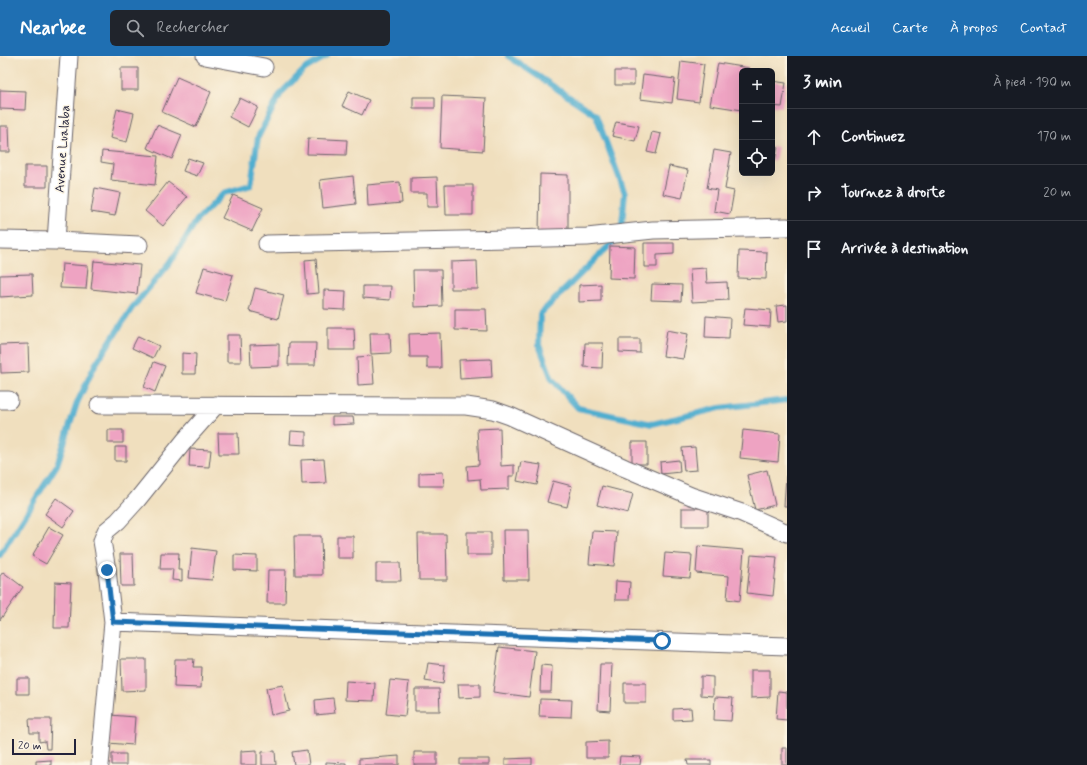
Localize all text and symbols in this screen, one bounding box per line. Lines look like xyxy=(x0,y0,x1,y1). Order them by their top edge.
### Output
search box xyxy=(110,10,390,46)
text: Nearbee xyxy=(20,16,86,41)
icon: search xyxy=(124,17,146,39)
text: Rechercher xyxy=(156,18,229,38)
text: Accueil xyxy=(831,19,870,37)
text: Carte xyxy=(892,19,928,37)
text: À propos xyxy=(950,19,998,37)
text: Contact xyxy=(1020,19,1067,37)
map controls xyxy=(739,68,775,176)
button: + xyxy=(739,68,775,104)
text: 3 min xyxy=(803,71,842,93)
text: À pied · 190 m xyxy=(993,74,1071,91)
button: − xyxy=(739,104,775,140)
street label: Avenue Lualaba xyxy=(51,105,75,193)
icon: ahead xyxy=(803,126,825,148)
text: Continuez xyxy=(841,127,905,147)
text: 170 m xyxy=(1037,128,1071,145)
button: locate xyxy=(739,140,775,176)
icon: right xyxy=(803,182,825,204)
text: Tournez à droite xyxy=(841,183,945,203)
text: 20 m xyxy=(1043,184,1071,201)
icon: arrive xyxy=(803,238,825,260)
text: Arrivée à destination xyxy=(841,239,968,259)
route end xyxy=(98,561,116,579)
route start xyxy=(653,632,671,650)
scale bar xyxy=(12,737,76,756)
text: 20 m xyxy=(18,739,41,753)

